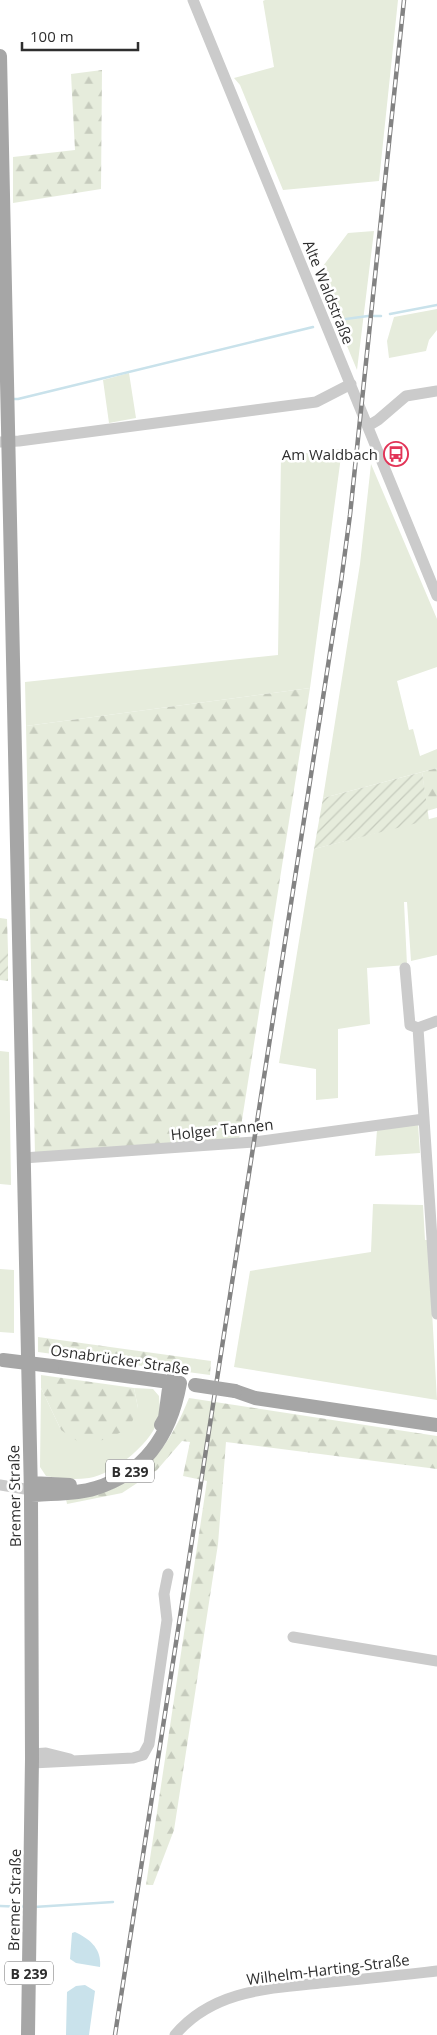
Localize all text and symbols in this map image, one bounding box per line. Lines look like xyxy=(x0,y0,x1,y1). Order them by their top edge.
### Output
scale bar xyxy=(22,20,139,52)
text: 100 m xyxy=(30,26,74,46)
street label: Alte Waldstraße xyxy=(299,237,359,347)
bus stop icon: Am Waldbach xyxy=(383,441,409,467)
place label: Am Waldbach xyxy=(282,444,378,464)
street label: Holger Tannen xyxy=(170,1114,274,1144)
street label: Osnabrücker Straße xyxy=(49,1339,191,1379)
street label: Bremer Straße xyxy=(3,1445,25,1547)
road number: B 239 xyxy=(106,1460,154,1482)
street label: Bremer Straße xyxy=(3,1849,25,1951)
street label: Wilhelm-Harting-Straße xyxy=(245,1949,411,1989)
road number: B 239 xyxy=(5,1962,53,1985)

